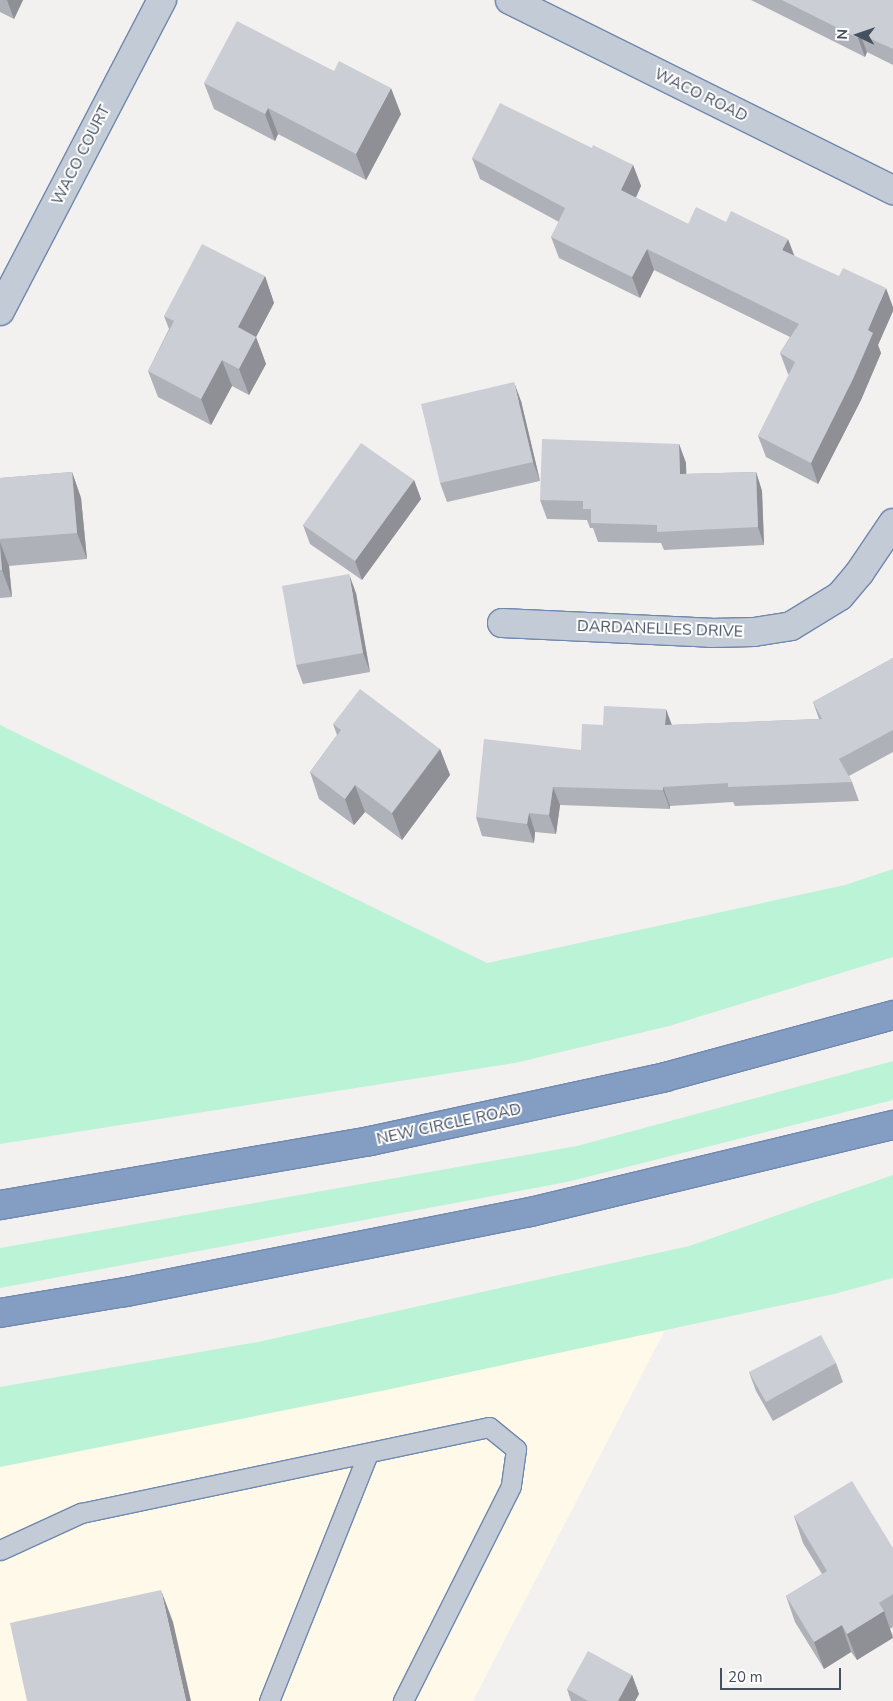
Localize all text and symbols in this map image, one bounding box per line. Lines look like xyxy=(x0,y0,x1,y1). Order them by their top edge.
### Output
north arrow xyxy=(833,10,883,60)
text: N xyxy=(833,28,852,40)
street label: WACO ROAD xyxy=(651,64,751,126)
street label: WACO COURT xyxy=(48,102,114,208)
street label: DARDANELLES DRIVE xyxy=(577,617,743,641)
street label: NEW CIRCLE ROAD xyxy=(375,1099,523,1149)
scale bar xyxy=(723,1658,844,1690)
text: 20 m xyxy=(728,1667,763,1687)

